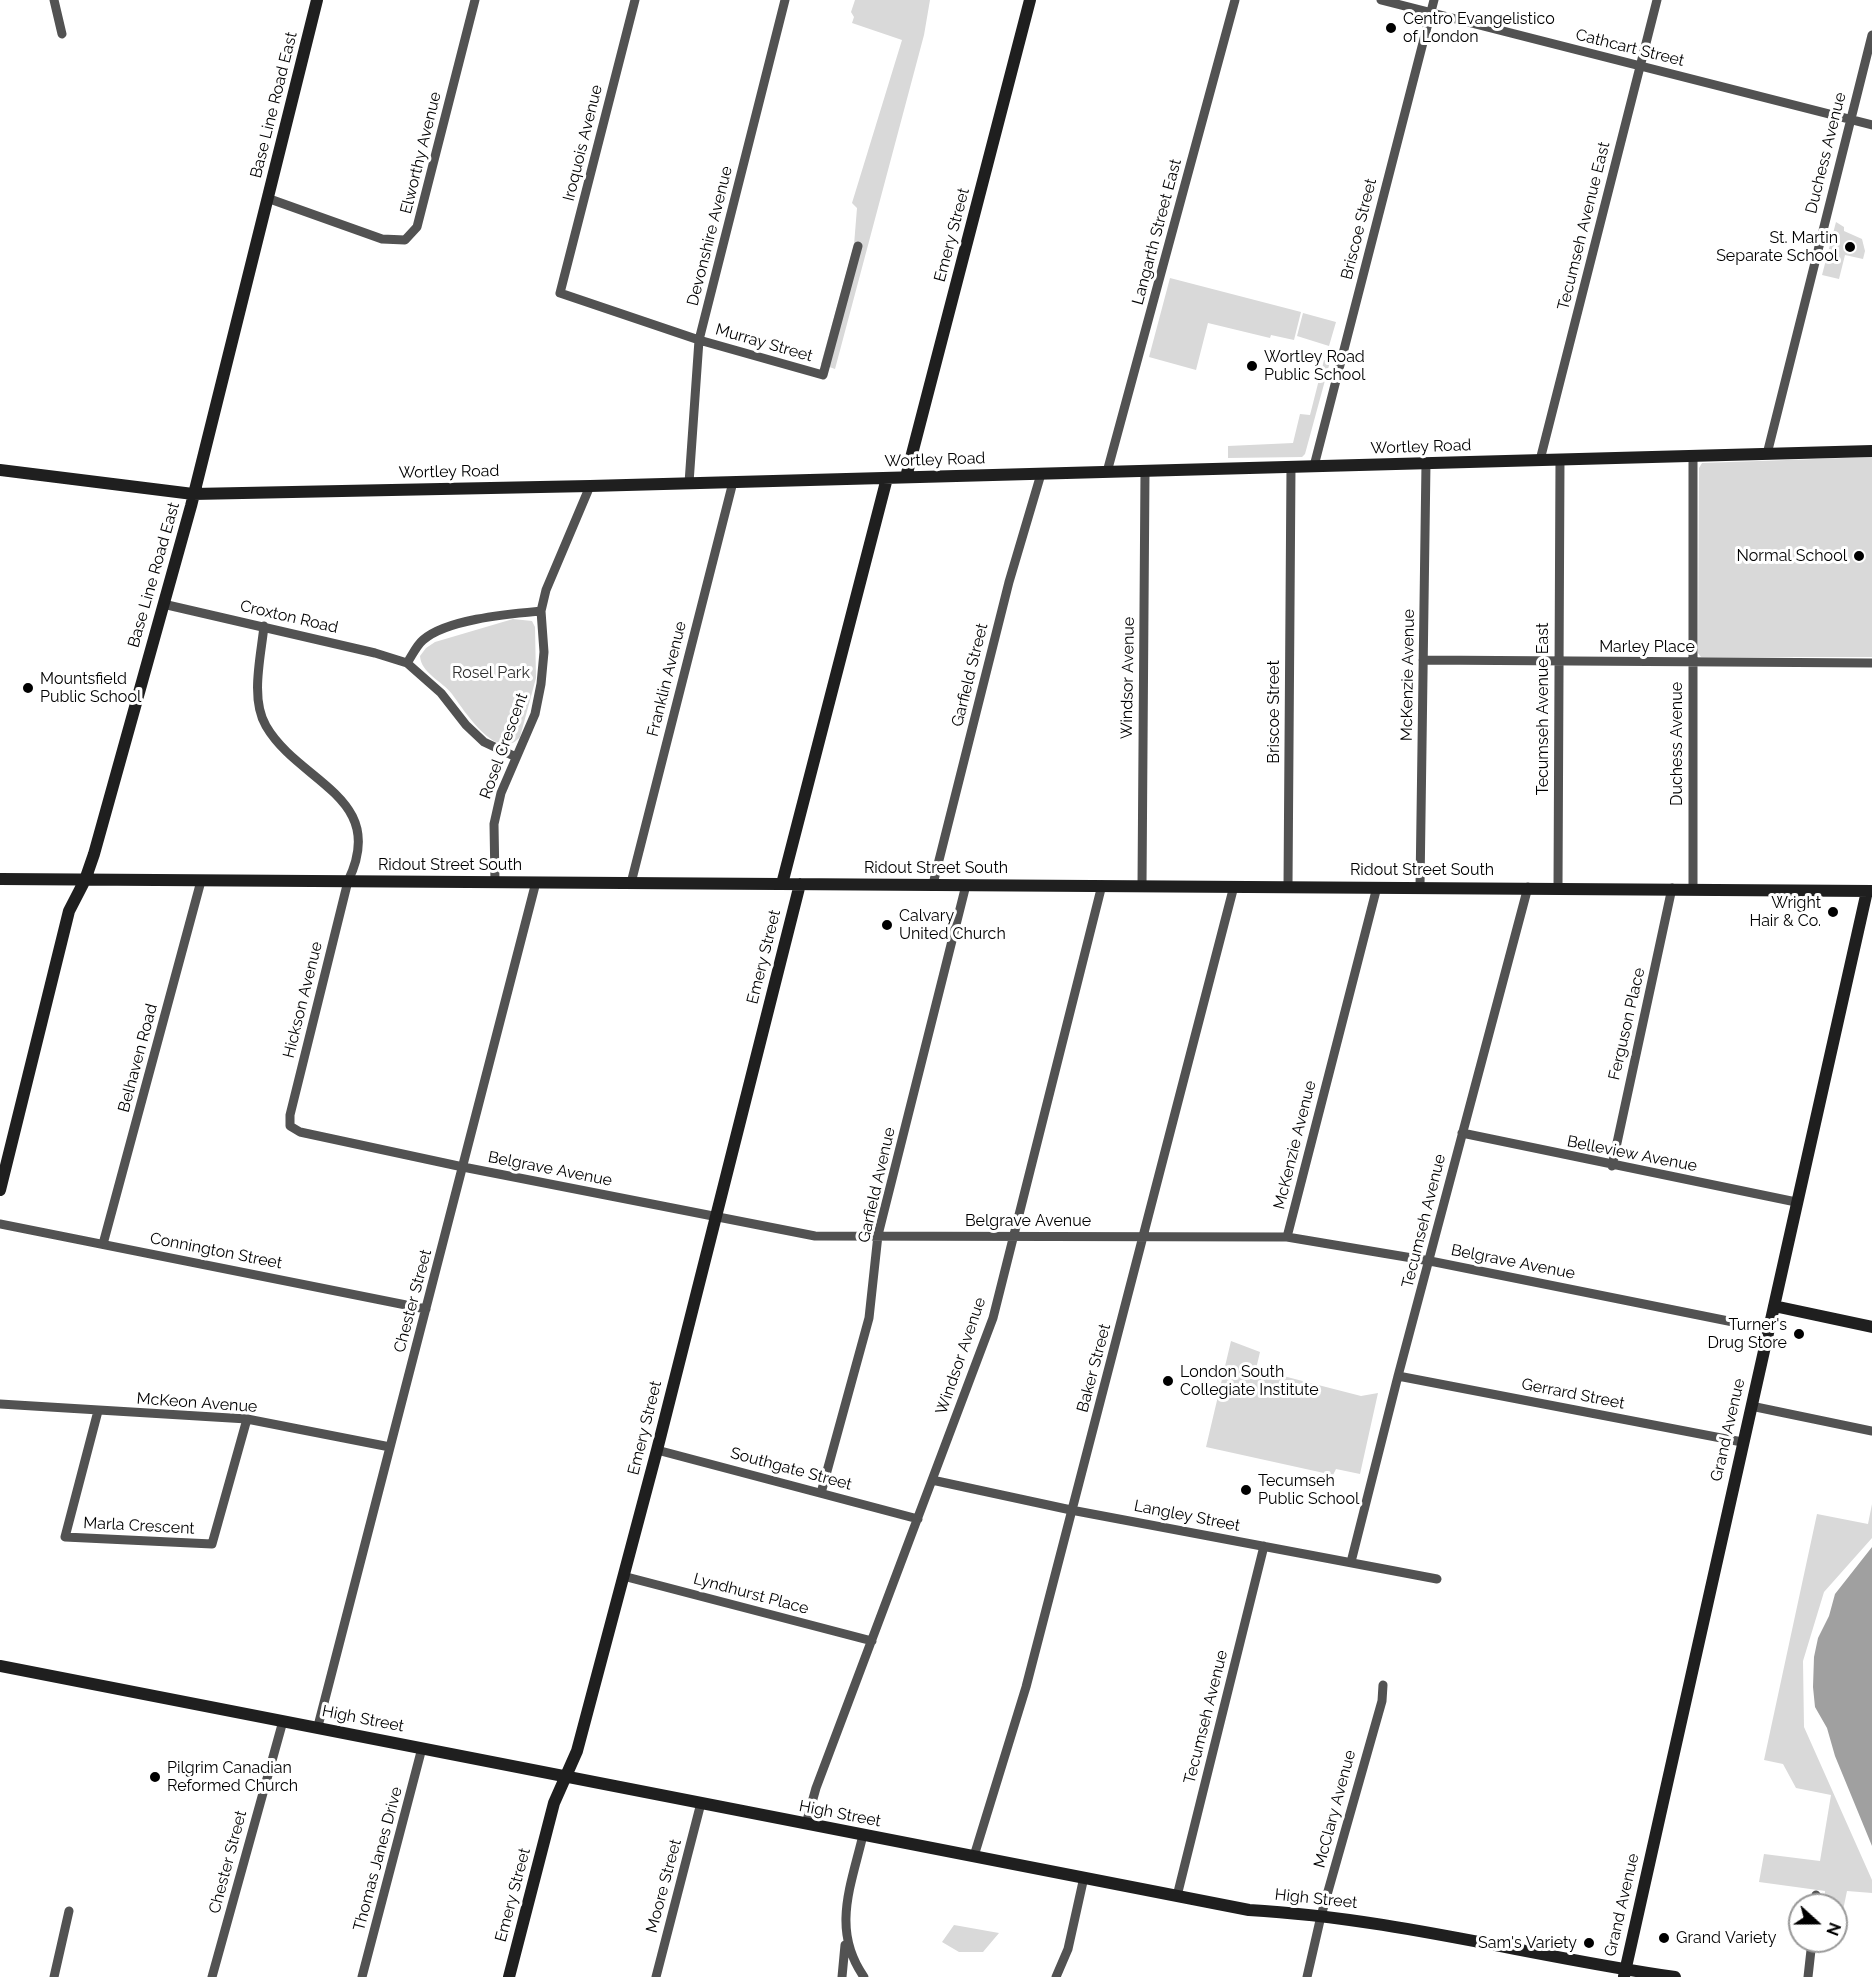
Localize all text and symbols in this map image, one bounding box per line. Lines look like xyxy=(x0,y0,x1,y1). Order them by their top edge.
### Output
place label: Centro Evangelistico of London xyxy=(1403,9,1555,47)
marker: Centro Evangelistico of London xyxy=(1384,21,1398,35)
street label: Cathcart Street xyxy=(1574,25,1686,71)
street label: Base Line Road East xyxy=(247,30,301,180)
street label: Iroquois Avenue xyxy=(559,83,607,203)
street label: Elworthy Avenue xyxy=(397,90,445,216)
street label: Duchess Avenue xyxy=(1802,90,1850,216)
street label: Tecumseh Avenue East xyxy=(1554,140,1614,312)
street label: Langarth Street East xyxy=(1128,157,1186,307)
street label: Devonshire Avenue xyxy=(683,164,737,308)
street label: Briscoe Street xyxy=(1337,176,1381,282)
street label: Emery Street xyxy=(930,186,974,284)
place label: St. Martin Separate School xyxy=(1716,228,1838,266)
marker: St. Martin Separate School xyxy=(1843,240,1857,254)
street label: Murray Street xyxy=(713,320,815,366)
place label: Wortley Road Public School xyxy=(1264,347,1365,385)
marker: Wortley Road Public School xyxy=(1245,359,1259,373)
street label: Wortley Road xyxy=(1370,436,1472,458)
street label: Wortley Road xyxy=(884,449,986,471)
street label: Wortley Road xyxy=(398,462,500,482)
street label: Base Line Road East xyxy=(124,500,184,650)
place label: Normal School xyxy=(1737,546,1847,566)
marker: Normal School xyxy=(1852,549,1866,563)
street label: Croxton Road xyxy=(238,596,340,638)
street label: McKenzie Avenue xyxy=(1397,609,1419,741)
street label: Windsor Avenue xyxy=(1117,617,1139,739)
street label: Franklin Avenue xyxy=(643,619,691,739)
street label: Garfield Street xyxy=(948,621,992,729)
street label: Tecumseh Avenue East xyxy=(1533,623,1553,795)
street label: Marley Place xyxy=(1599,637,1695,657)
street label: Briscoe Street xyxy=(1264,660,1284,764)
park label: Rosel Park xyxy=(452,663,530,683)
place label: Mountsfield Public School xyxy=(40,669,141,707)
marker: Mountsfield Public School xyxy=(21,681,35,695)
street label: Duchess Avenue xyxy=(1667,682,1687,806)
street label: Rosel Crescent xyxy=(476,690,532,802)
street label: Ridout Street South xyxy=(378,855,522,875)
street label: Ridout Street South xyxy=(864,858,1008,878)
street label: Ridout Street South xyxy=(1350,860,1494,880)
place label: Wright Hair & Co. xyxy=(1749,893,1821,931)
marker: Wright Hair & Co. xyxy=(1826,905,1840,919)
place label: Calvary United Church xyxy=(899,906,1006,944)
street label: Emery Street xyxy=(743,908,785,1006)
marker: Calvary United Church xyxy=(880,918,894,932)
street label: Hickson Avenue xyxy=(279,940,327,1060)
street label: Ferguson Place xyxy=(1605,966,1649,1082)
street label: Belhaven Road xyxy=(114,1002,162,1114)
street label: McKenzie Avenue xyxy=(1270,1079,1320,1211)
street label: Garfield Avenue xyxy=(854,1125,900,1245)
street label: Belleview Avenue xyxy=(1565,1132,1699,1176)
street label: Belgrave Avenue xyxy=(486,1148,614,1190)
street label: Tecumseh Avenue xyxy=(1398,1152,1450,1290)
street label: Belgrave Avenue xyxy=(965,1211,1091,1231)
street label: Connington Street xyxy=(148,1229,284,1273)
street label: Belgrave Avenue xyxy=(1449,1241,1577,1283)
street label: Chester Street xyxy=(390,1247,436,1355)
street label: Windsor Avenue xyxy=(932,1295,990,1417)
place label: Turner's Drug Store xyxy=(1707,1315,1787,1353)
street label: Baker Street xyxy=(1073,1322,1115,1414)
marker: Turner's Drug Store xyxy=(1792,1327,1806,1341)
place label: London South Collegiate Institute xyxy=(1180,1362,1319,1400)
marker: London South Collegiate Institute xyxy=(1161,1374,1175,1388)
street label: Gerrard Street xyxy=(1520,1375,1626,1413)
street label: Grand Avenue xyxy=(1707,1377,1749,1483)
street label: Emery Street xyxy=(624,1379,666,1477)
street label: McKeon Avenue xyxy=(136,1389,258,1417)
street label: Southgate Street xyxy=(728,1444,854,1494)
place label: Tecumseh Public School xyxy=(1258,1471,1359,1509)
marker: Tecumseh Public School xyxy=(1239,1483,1253,1497)
street label: Langley Street xyxy=(1132,1496,1242,1536)
street label: Marla Crescent xyxy=(83,1513,195,1539)
street label: Lyndhurst Place xyxy=(691,1569,811,1619)
street label: Tecumseh Avenue xyxy=(1180,1648,1232,1786)
street label: High Street xyxy=(320,1702,406,1736)
street label: McClary Avenue xyxy=(1310,1748,1360,1870)
place label: Pilgrim Canadian Reformed Church xyxy=(167,1758,298,1796)
marker: Pilgrim Canadian Reformed Church xyxy=(148,1770,162,1784)
street label: Thomas Janes Drive xyxy=(349,1785,407,1933)
street label: High Street xyxy=(797,1797,883,1831)
street label: Chester Street xyxy=(205,1808,251,1916)
street label: Moore Street xyxy=(642,1837,686,1935)
street label: Emery Street xyxy=(491,1846,535,1944)
street label: Grand Avenue xyxy=(1601,1852,1643,1958)
street label: High Street xyxy=(1274,1885,1358,1913)
north arrow xyxy=(1788,1893,1848,1953)
text: N xyxy=(1822,1920,1844,1938)
place label: Grand Variety xyxy=(1676,1928,1776,1948)
marker: Grand Variety xyxy=(1657,1931,1671,1945)
place label: Sam's Variety xyxy=(1478,1933,1577,1953)
marker: Sam's Variety xyxy=(1582,1936,1596,1950)

